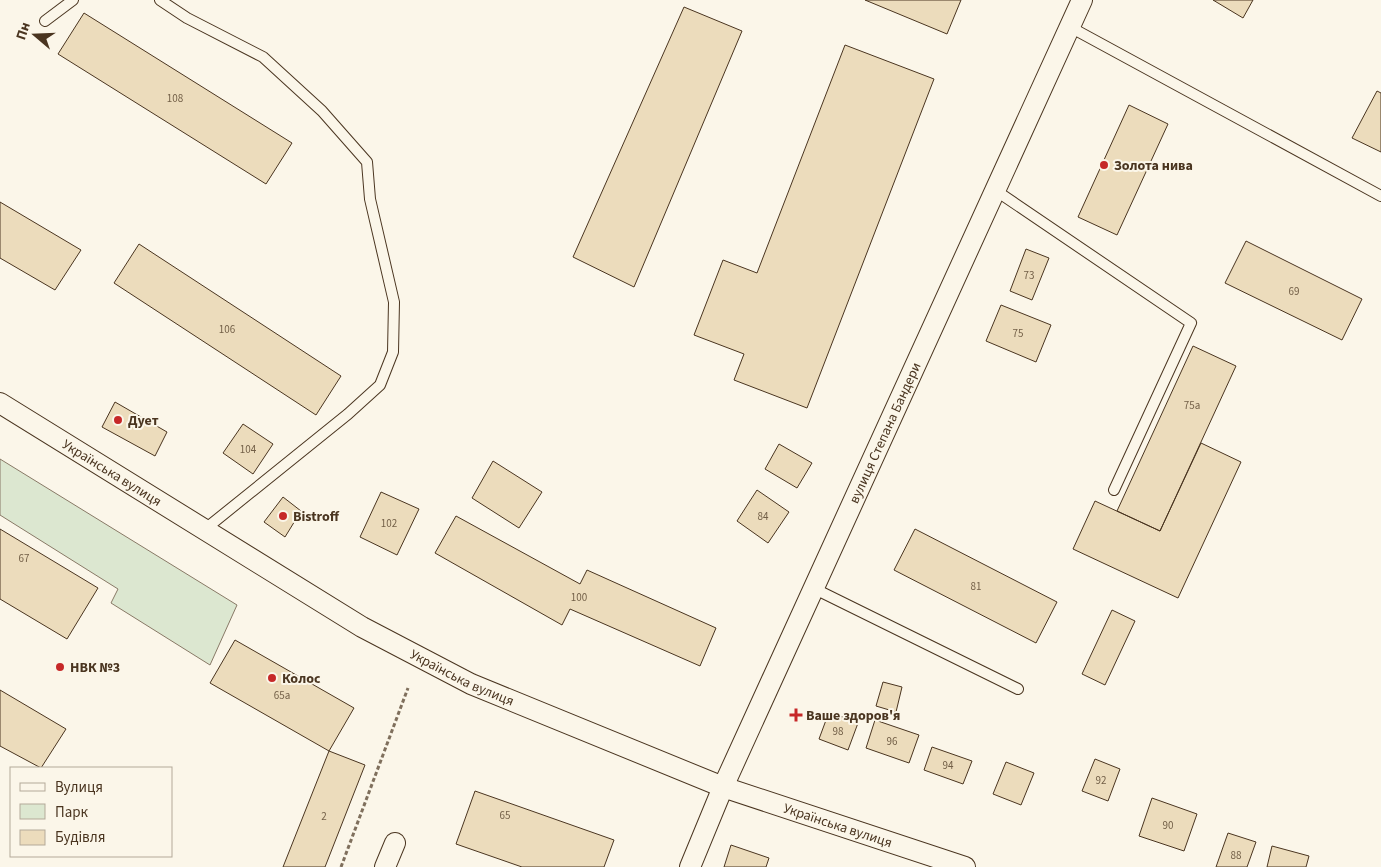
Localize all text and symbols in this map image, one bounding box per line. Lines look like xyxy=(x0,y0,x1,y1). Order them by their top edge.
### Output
north arrow xyxy=(10,10,60,60)
text: Пн xyxy=(11,20,36,43)
house number: 108 xyxy=(167,91,184,106)
place label: Золота нива xyxy=(1114,156,1193,176)
marker: Золота нива xyxy=(1098,159,1110,171)
house number: 73 xyxy=(1024,268,1034,283)
house number: 69 xyxy=(1289,284,1299,299)
house number: 106 xyxy=(219,322,236,337)
house number: 75 xyxy=(1013,326,1023,341)
street label: вулиця Степана Бандери xyxy=(845,359,926,507)
house number: 75а xyxy=(1184,398,1200,413)
place label: Дует xyxy=(128,411,159,431)
marker: Дует xyxy=(112,414,124,426)
street label: Українська вулиця xyxy=(58,435,165,512)
house number: 104 xyxy=(240,442,257,457)
place label: Bistroff xyxy=(293,507,340,527)
house number: 84 xyxy=(758,509,769,524)
marker: Bistroff xyxy=(277,510,289,522)
house number: 102 xyxy=(381,516,397,531)
house number: 67 xyxy=(19,551,29,566)
house number: 81 xyxy=(971,579,981,594)
house number: 100 xyxy=(571,590,587,605)
street label: Українська вулиця xyxy=(406,645,517,712)
place label: НВК №3 xyxy=(70,658,120,678)
marker: НВК №3 xyxy=(54,661,66,673)
place label: Колос xyxy=(282,669,321,689)
marker: Колос xyxy=(266,672,278,684)
house number: 65а xyxy=(274,688,290,703)
place label: Ваше здоров'я xyxy=(806,706,900,726)
marker: Ваше здоров'я xyxy=(790,709,802,721)
house number: 98 xyxy=(833,724,844,739)
house number: 96 xyxy=(887,734,898,749)
house number: 94 xyxy=(943,758,954,773)
legend xyxy=(10,767,172,857)
house number: 92 xyxy=(1096,773,1106,788)
text: Вулиця xyxy=(55,777,103,798)
street label: Українська вулиця xyxy=(781,799,895,853)
text: Парк xyxy=(55,802,89,823)
house number: 65 xyxy=(500,808,510,823)
house number: 2 xyxy=(321,809,327,824)
house number: 90 xyxy=(1163,818,1173,833)
text: Будівля xyxy=(55,827,105,848)
house number: 88 xyxy=(1231,848,1242,863)

